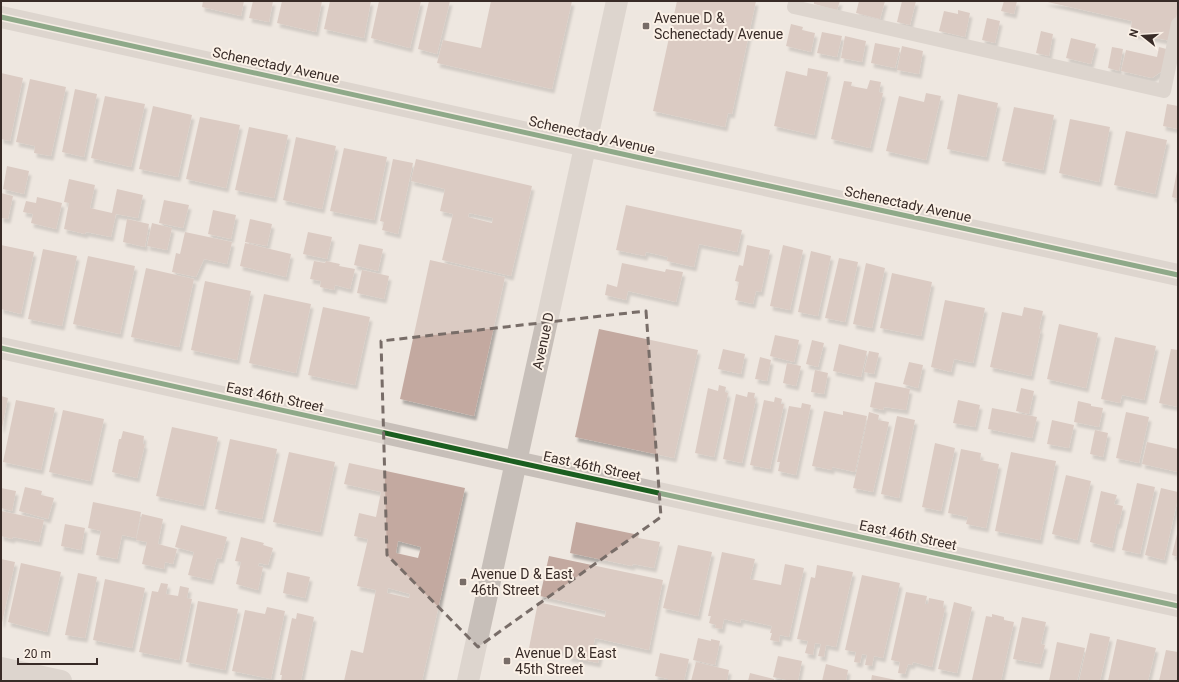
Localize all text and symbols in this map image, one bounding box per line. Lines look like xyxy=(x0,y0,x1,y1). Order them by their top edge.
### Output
place label: Avenue D & Schenectady Avenue xyxy=(654,10,783,42)
north arrow xyxy=(1123,16,1163,56)
marker: Avenue D & Schenectady Avenue xyxy=(641,21,651,31)
text: N xyxy=(1127,27,1141,39)
street label: Schenectady Avenue xyxy=(211,44,341,86)
street label: Schenectady Avenue xyxy=(527,113,657,157)
street label: Schenectady Avenue xyxy=(843,183,973,225)
street label: Avenue D xyxy=(529,311,557,371)
street label: East 46th Street xyxy=(225,379,326,415)
street label: East 46th Street xyxy=(542,448,643,484)
street label: East 46th Street xyxy=(858,517,959,553)
place label: Avenue D & East 46th Street xyxy=(471,566,573,598)
marker: Avenue D & East 46th Street xyxy=(458,577,468,587)
scale bar xyxy=(18,640,97,666)
place label: Avenue D & East 45th Street xyxy=(515,645,617,677)
text: 20 m xyxy=(24,647,51,661)
marker: Avenue D & East 45th Street xyxy=(502,656,512,666)

